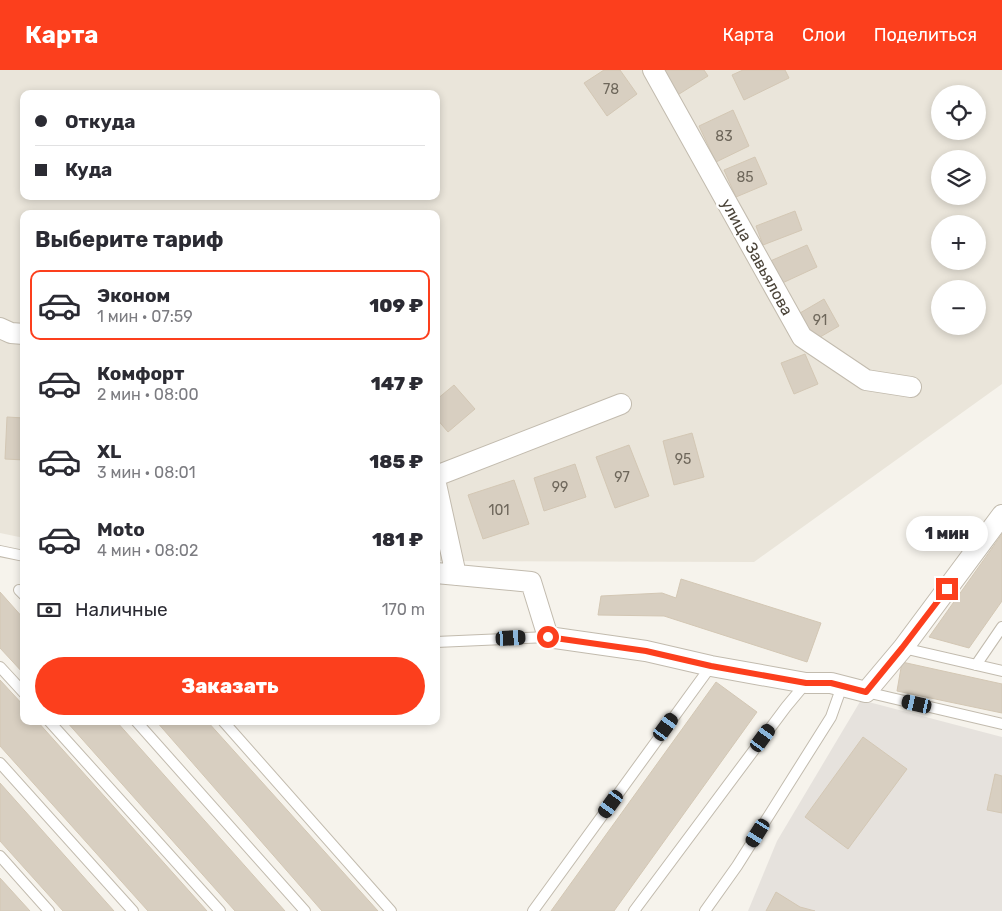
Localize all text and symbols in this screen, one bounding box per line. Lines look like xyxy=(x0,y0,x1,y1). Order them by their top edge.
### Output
text: Карта xyxy=(25,21,98,49)
text: Карта xyxy=(723,24,774,46)
text: Слои xyxy=(802,24,846,46)
text: Поделиться xyxy=(874,24,977,46)
house number: 78 xyxy=(603,81,619,98)
map controls xyxy=(931,85,986,335)
button: locate xyxy=(931,85,986,140)
text: Откуда xyxy=(65,110,135,133)
house number: 83 xyxy=(715,128,733,145)
button: layers xyxy=(931,150,986,205)
text: Куда xyxy=(65,158,112,181)
house number: 85 xyxy=(736,169,754,186)
street label: улица Завьялова xyxy=(717,195,797,319)
button: + xyxy=(931,215,986,270)
text: Выберите тариф xyxy=(35,226,224,253)
button: − xyxy=(931,280,986,335)
icon: car xyxy=(37,283,82,328)
text: Эконом xyxy=(97,284,170,307)
text: 109 ₽ xyxy=(369,294,423,317)
text: 1 мин · 07:59 xyxy=(97,307,193,326)
house number: 91 xyxy=(813,312,827,329)
icon: car xyxy=(37,361,82,406)
text: Комфорт xyxy=(97,362,184,385)
text: 147 ₽ xyxy=(371,372,423,395)
text: 2 мин · 08:00 xyxy=(97,385,199,404)
icon: car xyxy=(37,439,82,484)
text: XL xyxy=(97,440,121,463)
text: 185 ₽ xyxy=(369,450,423,473)
house number: 95 xyxy=(675,451,691,468)
text: 3 мин · 08:01 xyxy=(97,463,196,482)
house number: 97 xyxy=(614,469,630,486)
house number: 99 xyxy=(552,479,568,496)
house number: 101 xyxy=(489,502,509,519)
callout: 1 мин xyxy=(906,516,988,552)
icon: car xyxy=(37,517,82,562)
text: Moto xyxy=(97,518,145,541)
text: 1 мин xyxy=(925,524,969,543)
text: 181 ₽ xyxy=(372,528,423,551)
text: 4 мин · 08:02 xyxy=(97,541,198,560)
route end xyxy=(936,578,958,600)
icon: cash xyxy=(35,596,63,624)
text: Наличные xyxy=(75,598,168,621)
text: 170 m xyxy=(382,600,425,619)
route start xyxy=(537,626,559,648)
car xyxy=(495,630,526,646)
button: Заказать xyxy=(35,657,425,715)
car xyxy=(900,693,933,715)
car xyxy=(651,710,680,744)
car xyxy=(748,721,777,755)
car xyxy=(596,787,625,821)
car xyxy=(743,816,772,850)

